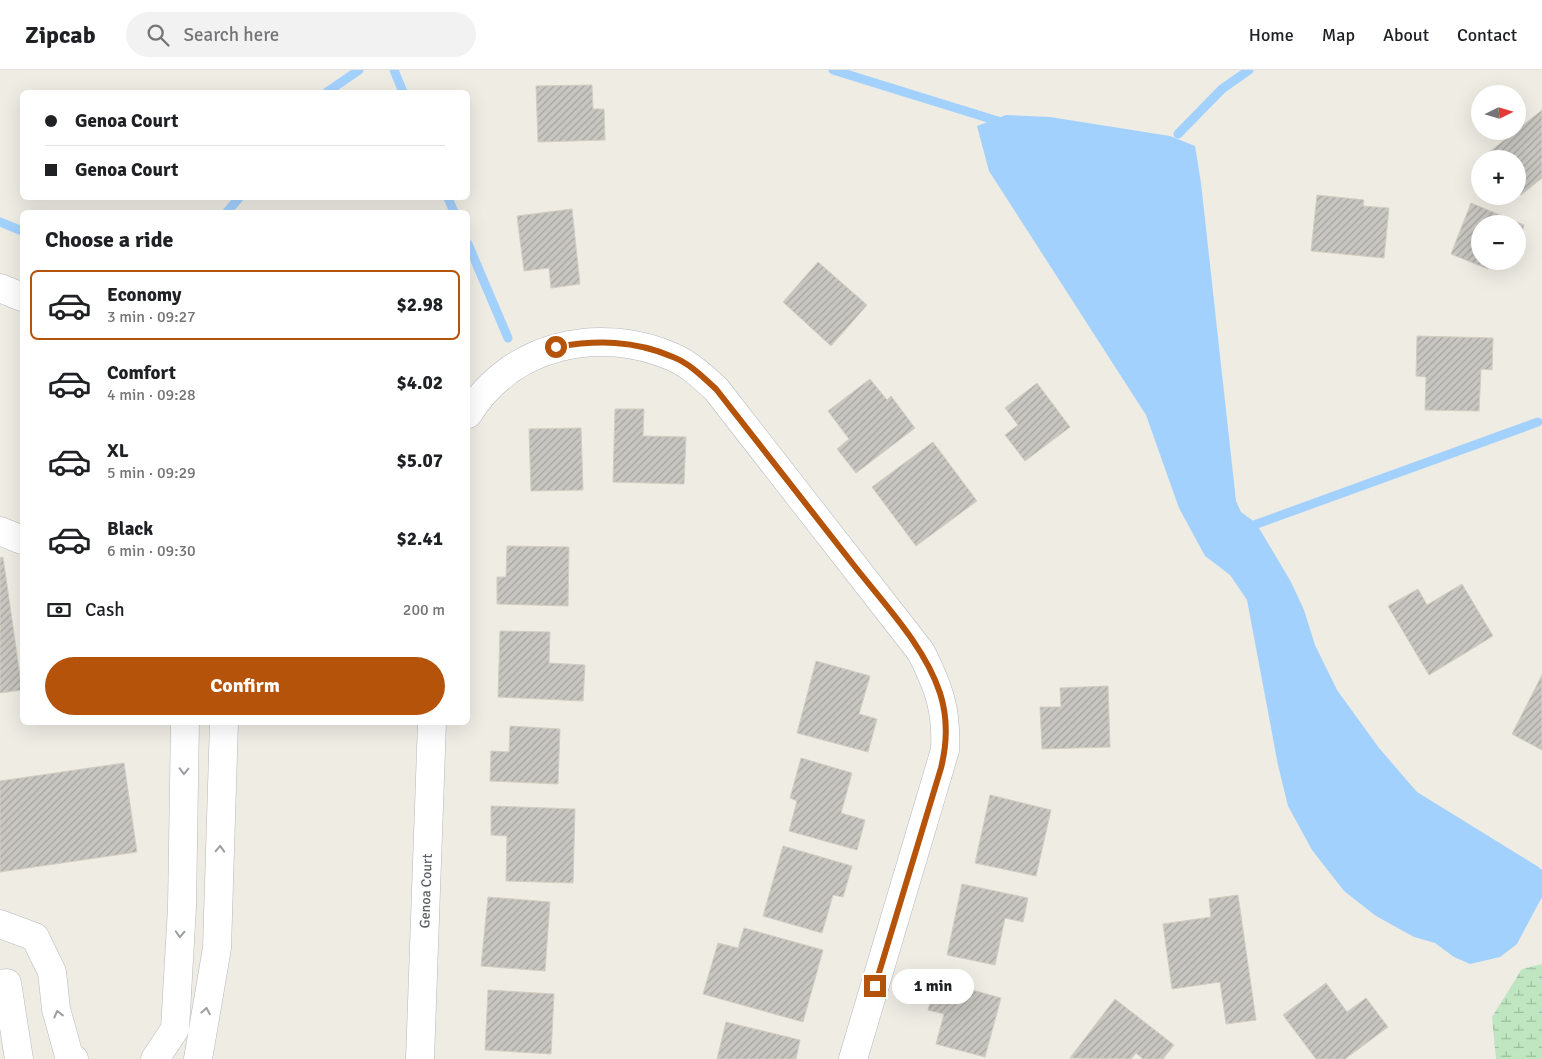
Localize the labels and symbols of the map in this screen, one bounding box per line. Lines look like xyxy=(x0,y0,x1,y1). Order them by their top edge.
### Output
north arrow xyxy=(1471,85,1526,140)
route start xyxy=(545,336,567,358)
one-way arrow xyxy=(179,767,190,775)
one-way arrow xyxy=(215,845,226,853)
street label: Genoa Court xyxy=(416,853,436,929)
one-way arrow xyxy=(175,930,186,938)
callout: 1 min xyxy=(892,968,975,1004)
route end xyxy=(864,975,886,997)
one-way arrow xyxy=(201,1007,211,1015)
one-way arrow xyxy=(53,1011,63,1019)

